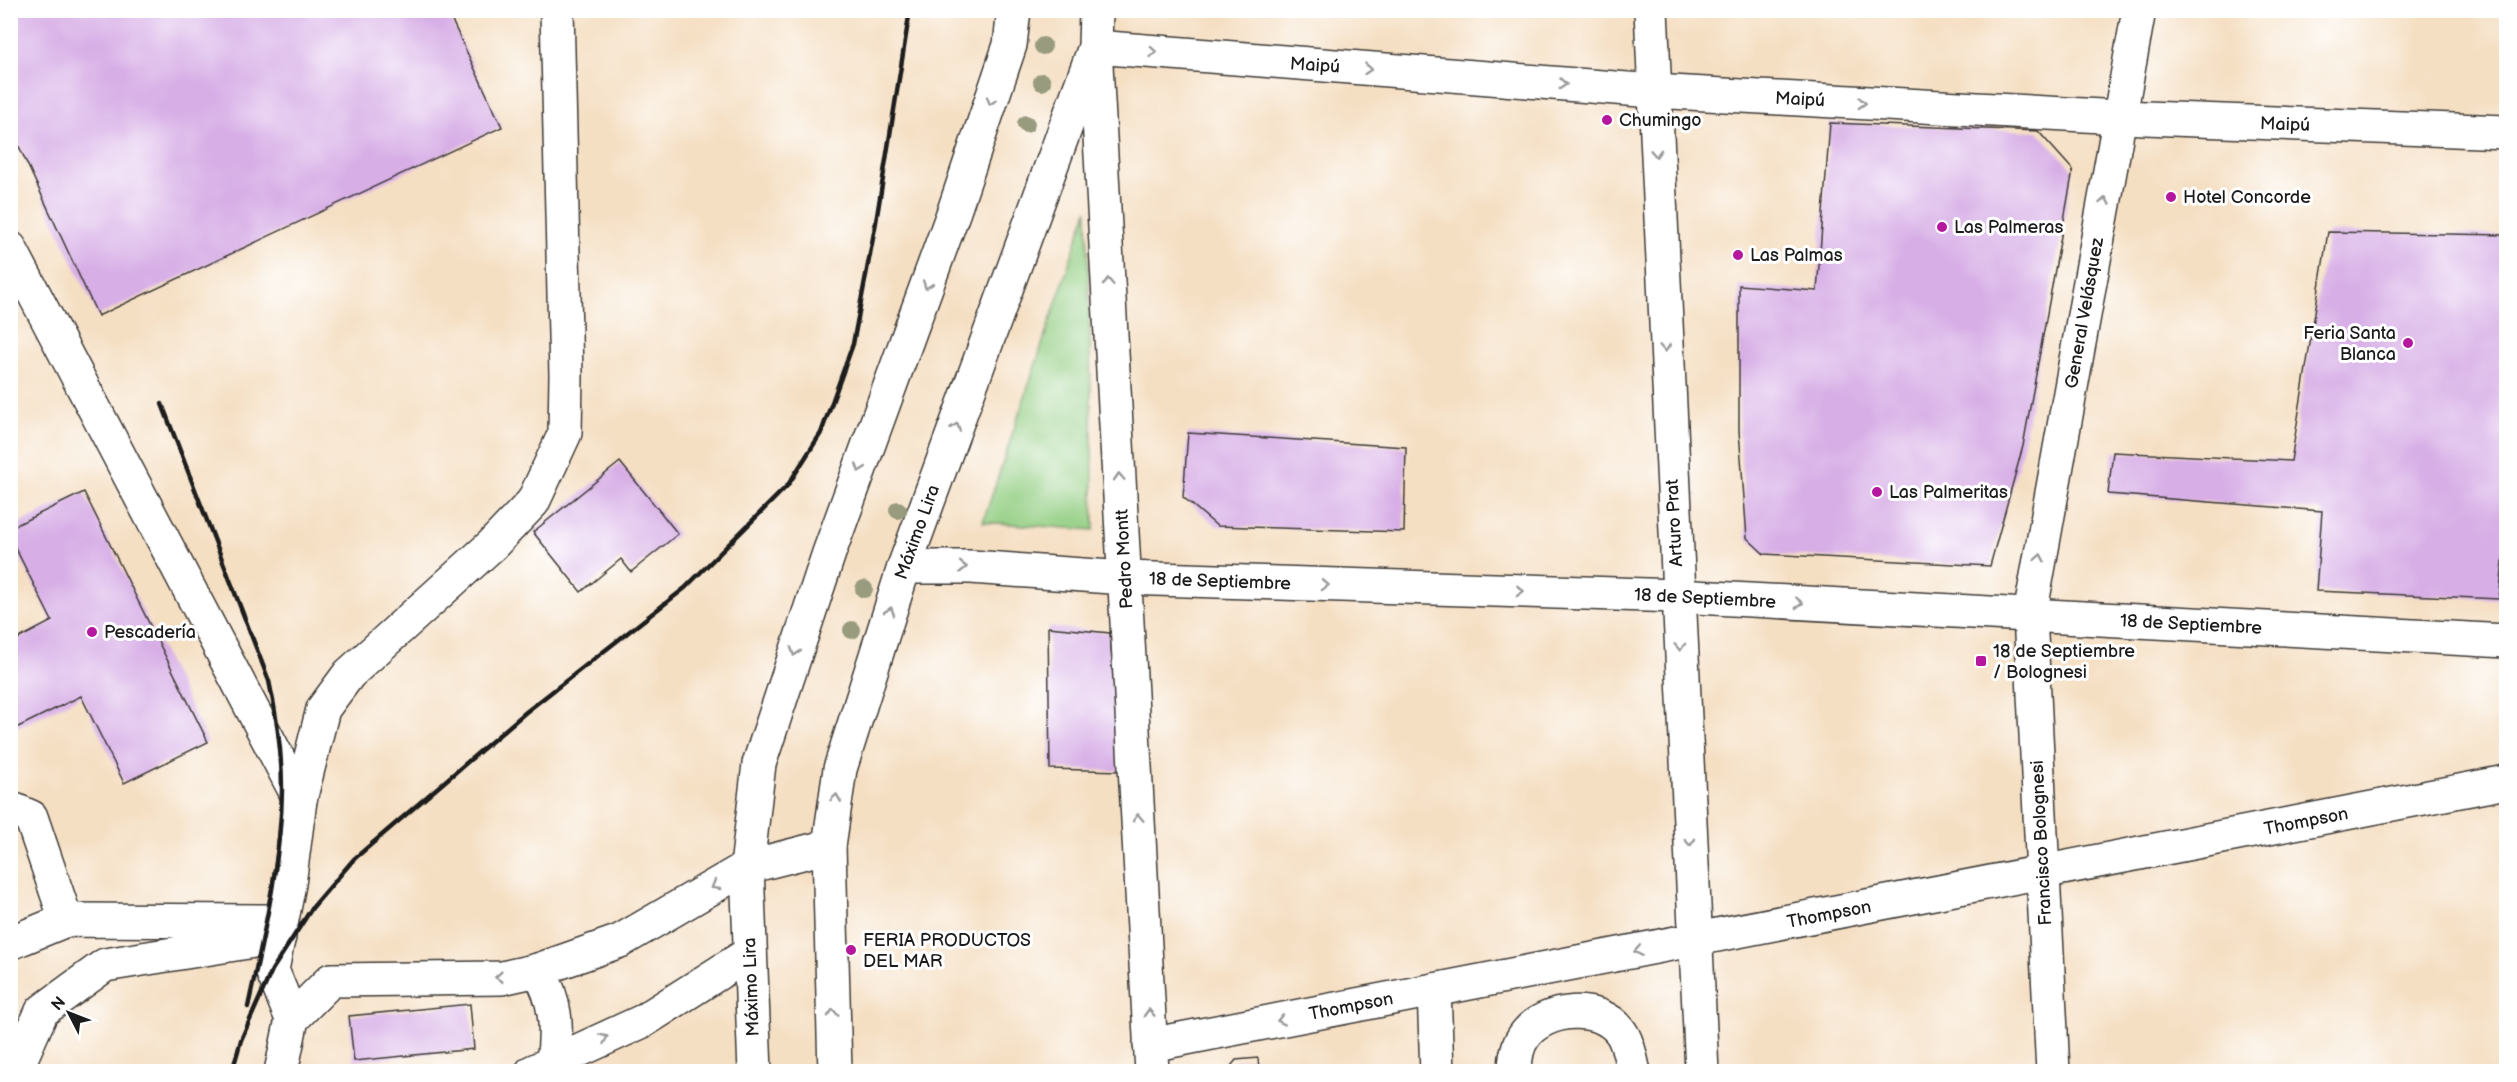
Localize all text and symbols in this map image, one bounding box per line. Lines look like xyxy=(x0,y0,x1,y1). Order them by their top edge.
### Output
one-way arrow xyxy=(1149,45,1158,58)
street label: Maipú xyxy=(1289,53,1341,78)
one-way arrow xyxy=(1364,62,1373,75)
one-way arrow xyxy=(1558,77,1567,90)
street label: Maipú xyxy=(1774,88,1826,111)
one-way arrow xyxy=(986,95,998,106)
one-way arrow xyxy=(1858,96,1867,109)
place label: Chumingo xyxy=(1619,110,1702,131)
marker: Chumingo xyxy=(1600,113,1614,127)
street label: Maipú xyxy=(2260,113,2310,136)
one-way arrow xyxy=(1650,148,1663,157)
place label: Hotel Concorde xyxy=(2183,187,2311,208)
marker: Hotel Concorde xyxy=(2164,190,2178,204)
one-way arrow xyxy=(2098,196,2111,206)
place label: Las Palmeras xyxy=(1954,217,2063,238)
marker: Las Palmeras xyxy=(1935,220,1949,234)
street label: General Velásquez xyxy=(2061,236,2108,390)
place label: Las Palmas xyxy=(1750,245,1843,266)
marker: Las Palmas xyxy=(1731,248,1745,262)
one-way arrow xyxy=(1102,278,1115,287)
one-way arrow xyxy=(922,279,935,290)
place label: Feria Santa Blanca xyxy=(2303,323,2396,365)
marker: Feria Santa Blanca xyxy=(2401,336,2415,350)
one-way arrow xyxy=(1659,343,1672,352)
one-way arrow xyxy=(948,422,961,433)
one-way arrow xyxy=(854,462,867,473)
one-way arrow xyxy=(1113,472,1126,481)
street label: Arturo Prat xyxy=(1662,478,1687,567)
street label: Máximo Lira xyxy=(891,482,944,582)
place label: Las Palmeritas xyxy=(1889,482,2008,503)
marker: Las Palmeritas xyxy=(1870,485,1884,499)
street label: Pedro Montt xyxy=(1111,508,1138,609)
one-way arrow xyxy=(2033,553,2046,563)
one-way arrow xyxy=(958,561,967,573)
street label: 18 de Septiembre xyxy=(1149,569,1292,594)
one-way arrow xyxy=(1320,578,1329,591)
street label: 18 de Septiembre xyxy=(1634,584,1777,613)
one-way arrow xyxy=(1515,585,1524,597)
one-way arrow xyxy=(1794,596,1803,609)
one-way arrow xyxy=(883,606,895,617)
street label: 18 de Septiembre xyxy=(2120,610,2263,639)
place label: Pescadería xyxy=(104,622,196,643)
marker: Pescadería xyxy=(85,625,99,639)
place label: 18 de Septiembre / Bolognesi xyxy=(1993,641,2135,683)
one-way arrow xyxy=(1673,643,1686,652)
one-way arrow xyxy=(790,646,802,657)
marker: 18 de Septiembre / Bolognesi xyxy=(1974,654,1988,668)
street label: Francisco Bolognesi xyxy=(2027,760,2056,926)
one-way arrow xyxy=(829,793,841,802)
street label: Thompson xyxy=(2262,803,2350,840)
one-way arrow xyxy=(1132,814,1145,823)
one-way arrow xyxy=(1684,838,1697,847)
one-way arrow xyxy=(711,878,721,890)
street label: Thompson xyxy=(1785,896,1873,933)
place label: FERIA PRODUCTOS DEL MAR xyxy=(863,930,1031,972)
street label: Máximo Lira xyxy=(739,937,764,1037)
marker: FERIA PRODUCTOS DEL MAR xyxy=(844,943,858,957)
one-way arrow xyxy=(1633,944,1643,957)
one-way arrow xyxy=(494,970,503,983)
north arrow xyxy=(39,983,99,1043)
street label: Thompson xyxy=(1307,988,1395,1025)
text: N xyxy=(48,993,70,1015)
one-way arrow xyxy=(827,1009,840,1018)
one-way arrow xyxy=(1142,1009,1155,1018)
one-way arrow xyxy=(1277,1013,1287,1026)
one-way arrow xyxy=(598,1033,609,1045)

